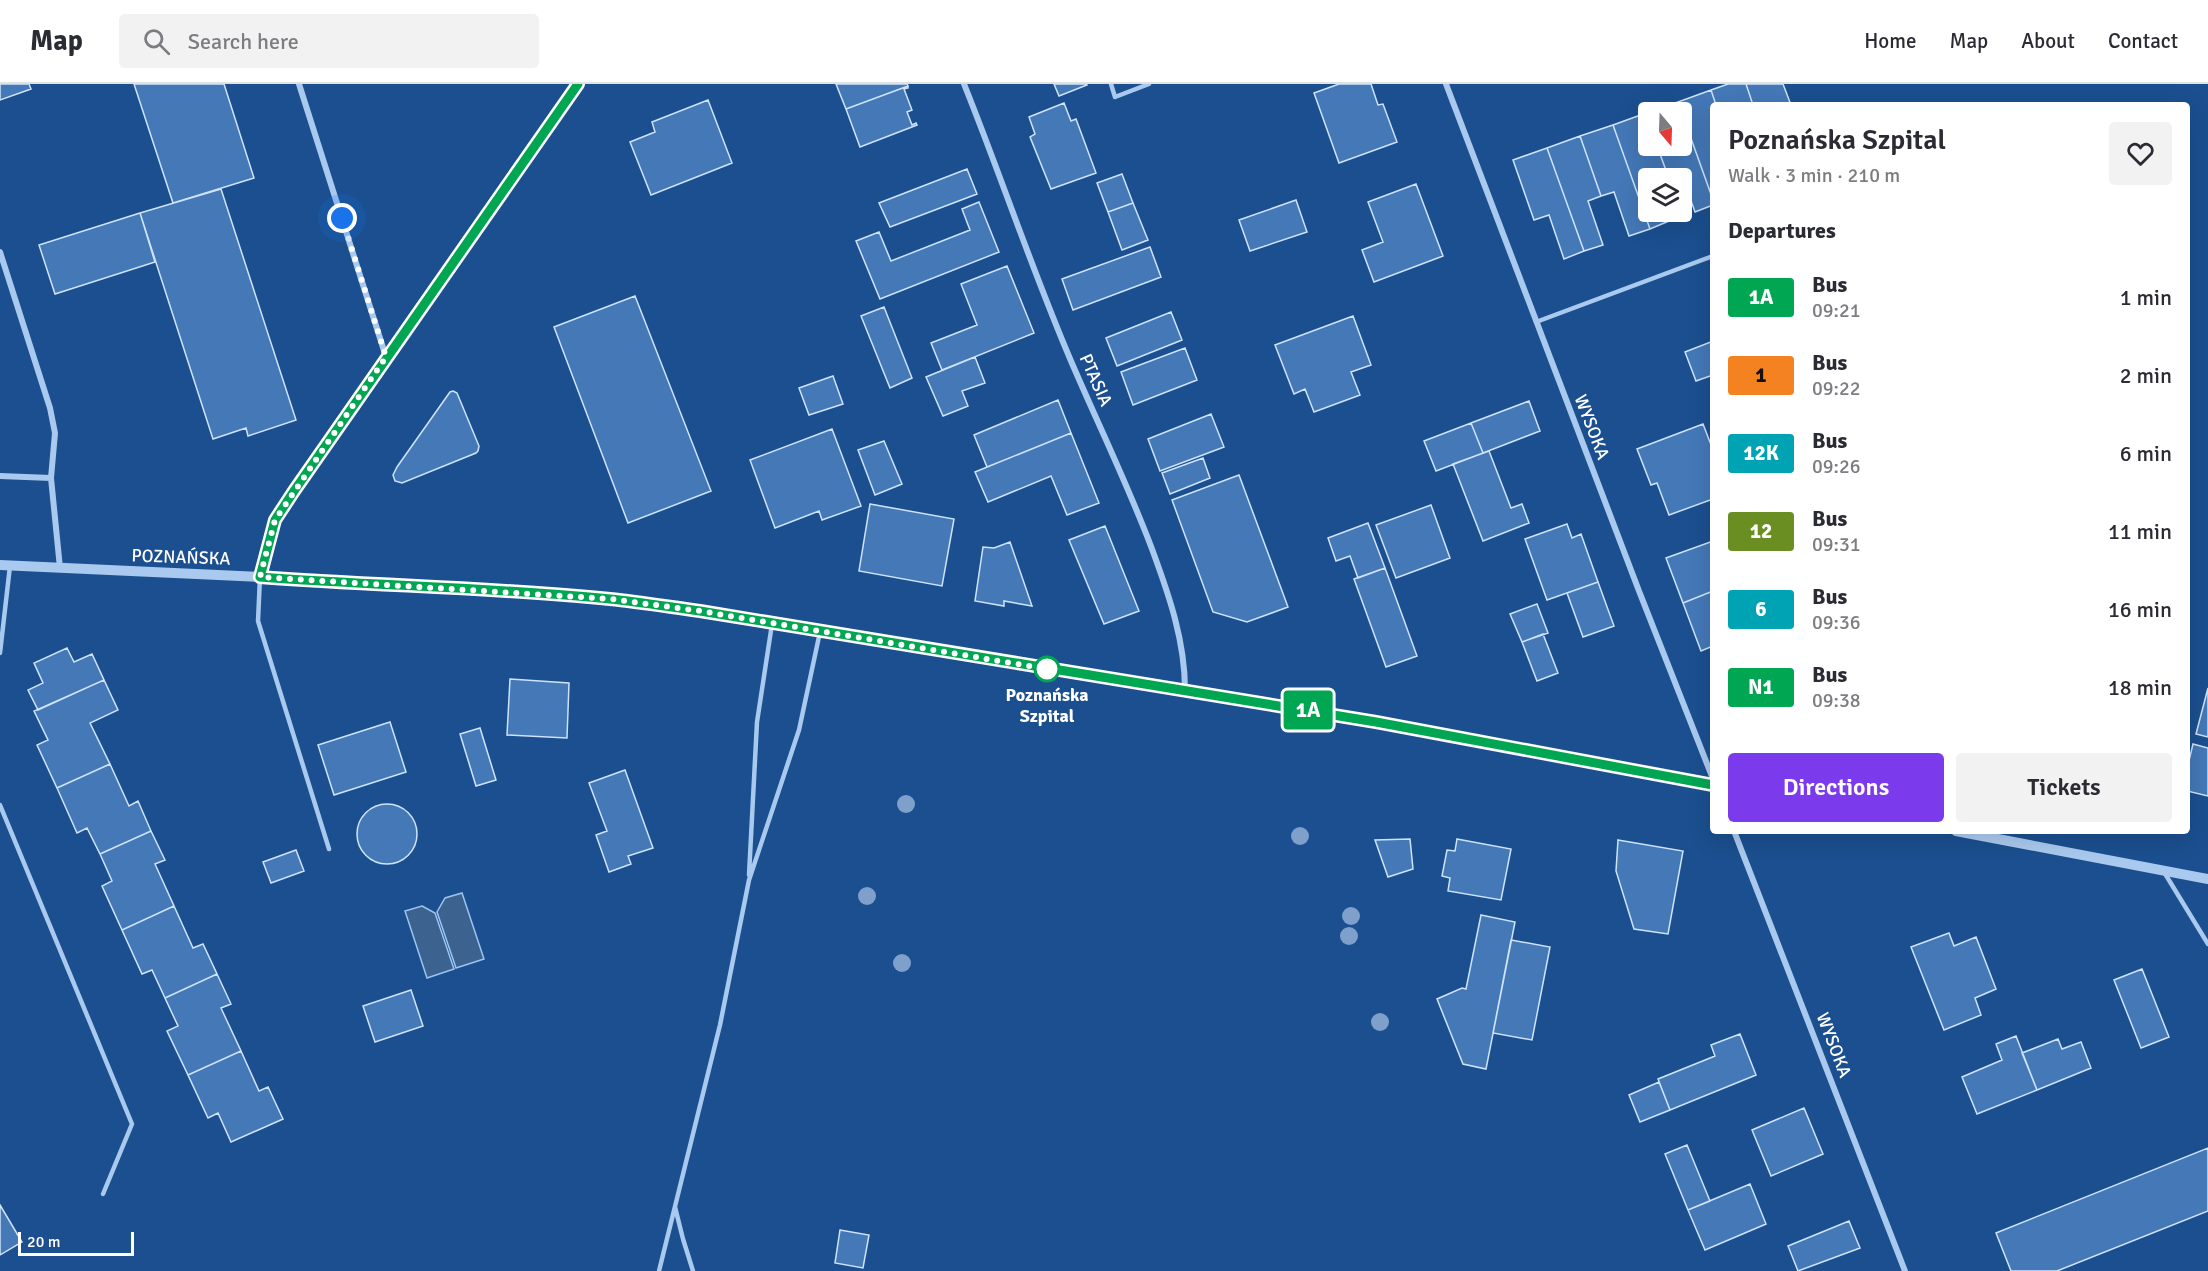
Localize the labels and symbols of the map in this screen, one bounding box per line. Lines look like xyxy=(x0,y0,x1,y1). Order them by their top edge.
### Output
north arrow xyxy=(1638,102,1692,156)
your location xyxy=(327,203,357,233)
street label: PTASIA xyxy=(1075,350,1117,410)
street label: WYSOKA xyxy=(1570,392,1614,462)
street label: POZNAŃSKA xyxy=(131,544,231,570)
marker: Poznańska Szpital xyxy=(1034,656,1060,682)
place label: Poznańska Szpital xyxy=(1005,684,1089,727)
line badge: 1A xyxy=(1281,690,1335,730)
street label: WYSOKA xyxy=(1812,1010,1856,1080)
scale bar xyxy=(18,1229,134,1256)

